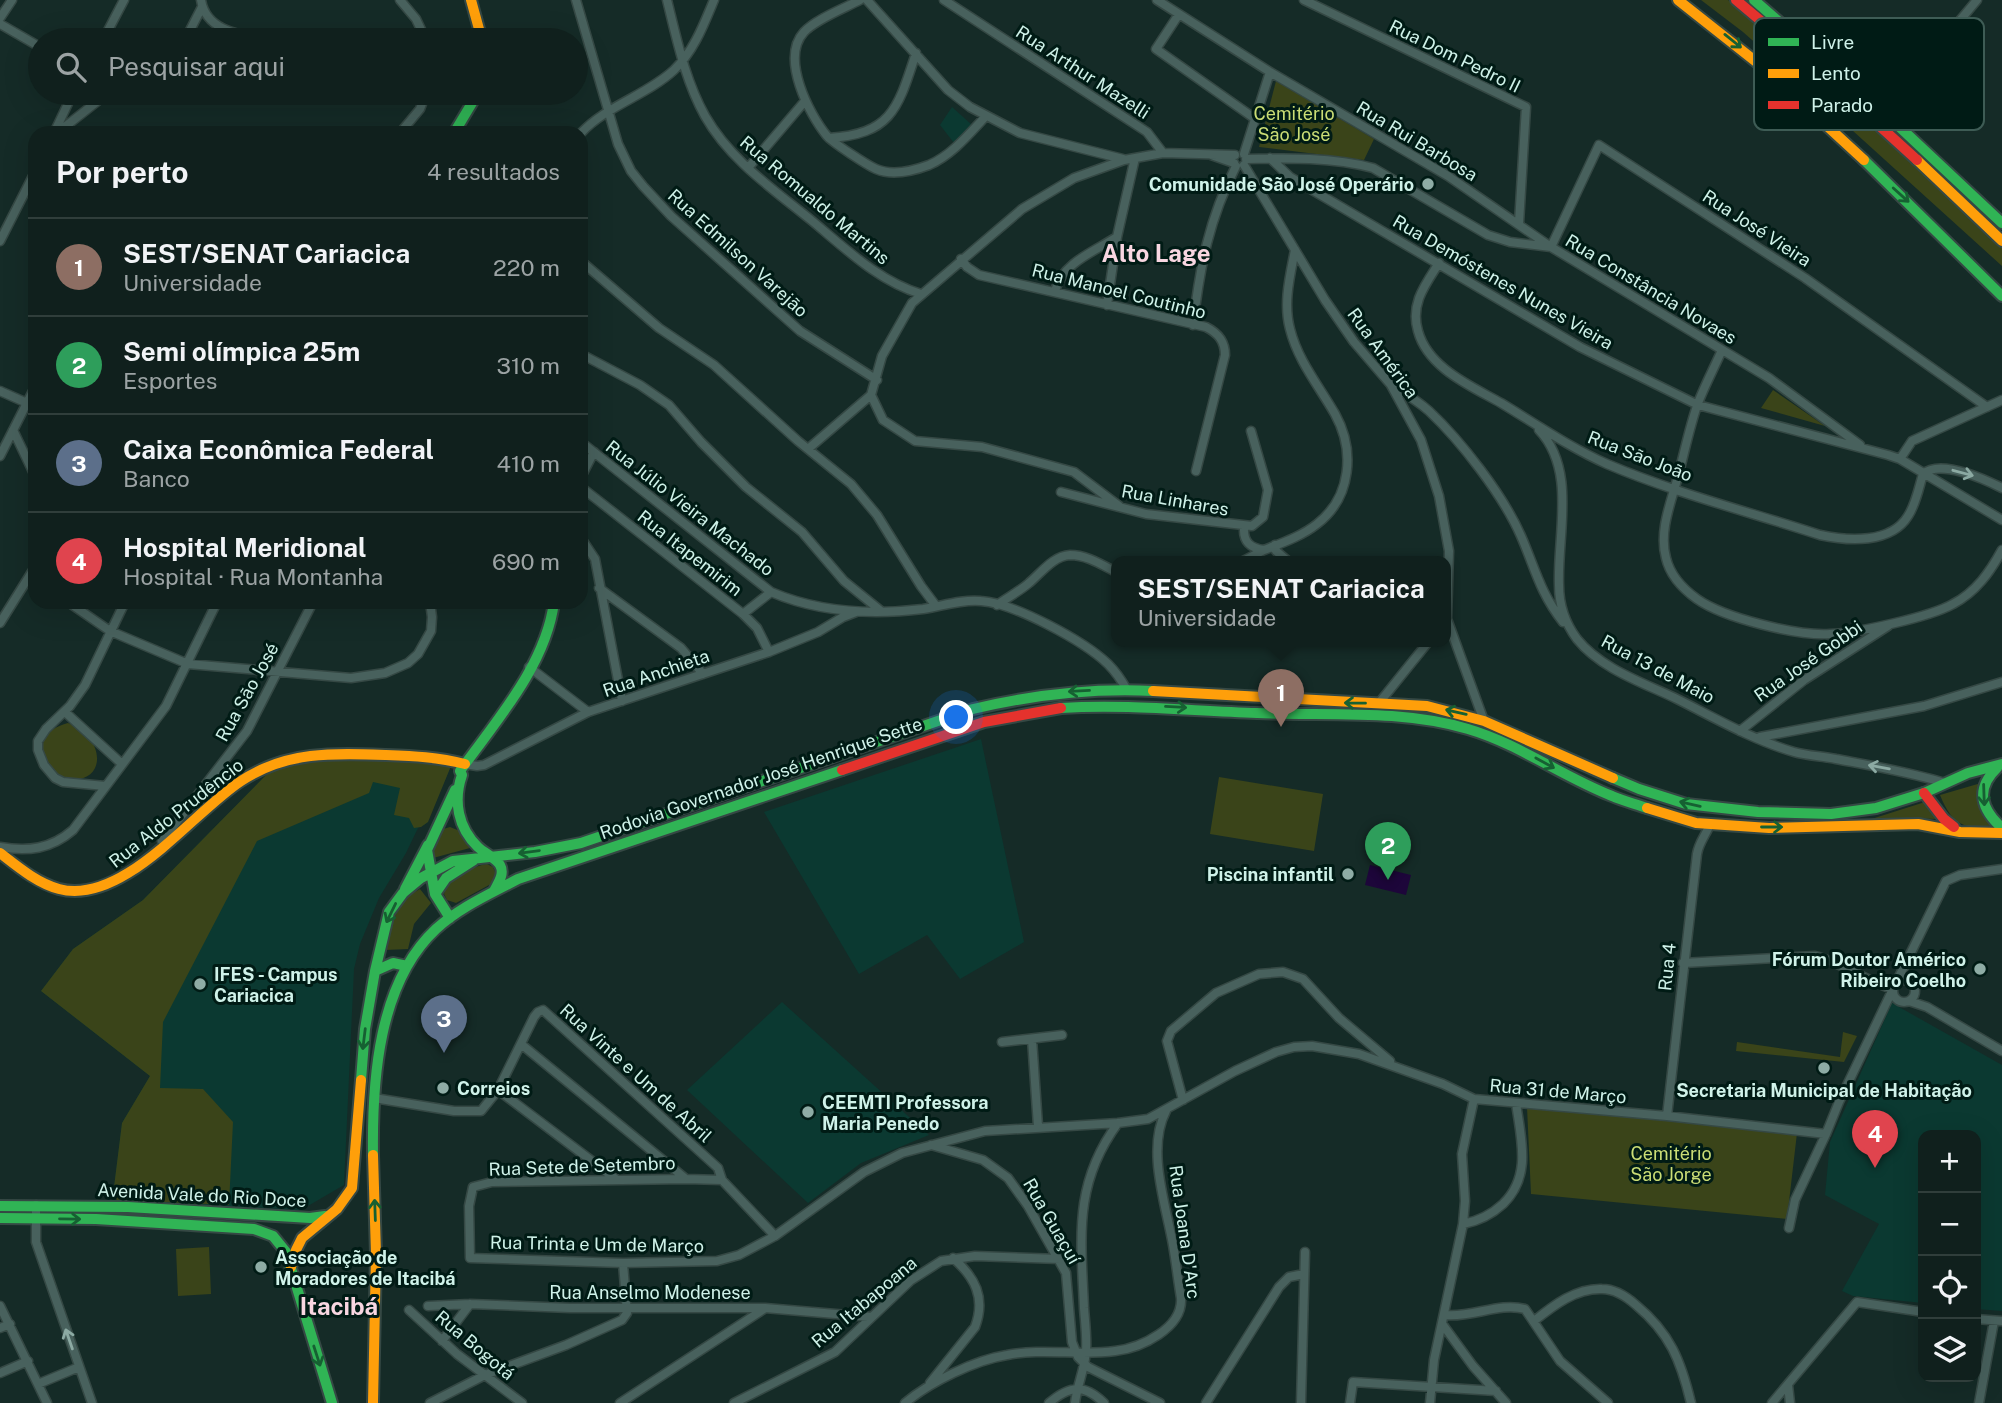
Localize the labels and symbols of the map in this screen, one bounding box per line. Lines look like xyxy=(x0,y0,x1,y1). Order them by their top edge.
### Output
street label: Rua Dom Pedro II xyxy=(1386,15,1524,97)
legend xyxy=(1754,18,1984,130)
street label: Rua Arthur Mazelli xyxy=(1012,21,1154,123)
text: Livre xyxy=(1811,31,1854,53)
one-way arrow xyxy=(1723,33,1741,49)
text: Lento xyxy=(1811,62,1861,84)
text: Parado xyxy=(1811,94,1873,116)
street label: Rua Rui Barbosa xyxy=(1353,97,1481,185)
park label: Cemitério São José xyxy=(1253,103,1335,145)
street label: Rua Romualdo Martins xyxy=(736,131,894,269)
place label: Comunidade São José Operário xyxy=(1149,174,1414,195)
marker: Comunidade São José Operário xyxy=(1420,176,1436,192)
street label: Rua Edmilson Varejão xyxy=(664,185,812,321)
street label: Rua José Vieira xyxy=(1699,185,1815,271)
one-way arrow xyxy=(1891,186,1909,202)
street label: Rua Demóstenes Nunes Vieira xyxy=(1389,210,1617,354)
street label: Rua Constância Novaes xyxy=(1562,230,1740,348)
district label: Alto Lage xyxy=(1101,239,1211,267)
street label: Rua Manoel Coutinho xyxy=(1030,259,1208,323)
street label: Rua América xyxy=(1343,304,1423,402)
street label: Rua São João xyxy=(1585,426,1695,486)
street label: Rua Júlio Vieira Machado xyxy=(602,436,778,580)
one-way arrow xyxy=(1951,467,1974,480)
street label: Rua Linhares xyxy=(1120,480,1230,520)
street label: Rua Itapemirim xyxy=(634,506,746,600)
street label: Rua José Gobbi xyxy=(1750,616,1866,706)
street label: Rua 13 de Maio xyxy=(1598,630,1718,708)
street label: Rua São José xyxy=(211,639,283,745)
street label: Rua Anchieta xyxy=(600,645,712,701)
pin: 1 xyxy=(1258,669,1304,727)
one-way arrow xyxy=(1068,685,1091,698)
one-way arrow xyxy=(1344,696,1367,710)
your location xyxy=(939,700,973,734)
one-way arrow xyxy=(1164,701,1187,714)
one-way arrow xyxy=(1445,705,1467,718)
street label: Rodovia Governador José Henrique Sette xyxy=(597,713,925,843)
street label: Rua Aldo Prudêncio xyxy=(105,754,247,872)
one-way arrow xyxy=(1534,757,1555,770)
one-way arrow xyxy=(1868,760,1891,773)
one-way arrow xyxy=(1978,784,1991,807)
one-way arrow xyxy=(1679,796,1702,810)
one-way arrow xyxy=(1760,820,1783,834)
pin: 2 xyxy=(1365,822,1411,880)
one-way arrow xyxy=(519,846,541,859)
place label: Piscina infantil xyxy=(1207,864,1334,885)
marker: Piscina infantil xyxy=(1340,866,1356,882)
one-way arrow xyxy=(384,902,397,923)
street label: Rua 4 xyxy=(1654,942,1680,992)
place label: Fórum Doutor Américo Ribeiro Coelho xyxy=(1772,949,1966,991)
marker: Fórum Doutor Américo Ribeiro Coelho xyxy=(1972,961,1988,977)
place label: IFES - Campus Cariacica xyxy=(214,964,337,1006)
marker: IFES - Campus Cariacica xyxy=(192,976,208,992)
pin: 3 xyxy=(421,995,467,1053)
street label: Rua Vinte e Um de Abril xyxy=(556,999,716,1147)
one-way arrow xyxy=(357,1027,370,1049)
marker: Secretaria Municipal de Habitação xyxy=(1816,1060,1832,1076)
street label: Rua 31 de Março xyxy=(1489,1075,1627,1107)
place label: Correios xyxy=(457,1078,530,1099)
marker: Correios xyxy=(435,1080,451,1096)
place label: Secretaria Municipal de Habitação xyxy=(1676,1080,1972,1101)
place label: CEEMTI Professora Maria Penedo xyxy=(822,1092,988,1134)
marker: CEEMTI Professora Maria Penedo xyxy=(800,1104,816,1120)
pin: 4 xyxy=(1852,1110,1898,1168)
park label: Cemitério São Jorge xyxy=(1630,1143,1712,1185)
street label: Rua Sete de Setembro xyxy=(488,1152,676,1180)
street label: Rua Joana D'Arc xyxy=(1165,1164,1205,1300)
street label: Rua Guaçuí xyxy=(1019,1175,1085,1268)
street label: Avenida Vale do Rio Doce xyxy=(97,1179,307,1211)
one-way arrow xyxy=(368,1198,382,1221)
one-way arrow xyxy=(58,1212,81,1226)
street label: Rua Trinta e Um de Março xyxy=(490,1232,704,1256)
place label: Associação de Moradores de Itacibá xyxy=(275,1247,456,1289)
street label: Rua Itabapoana xyxy=(807,1252,921,1352)
marker: Associação de Moradores de Itacibá xyxy=(253,1259,269,1275)
street label: Rua Anselmo Modenese xyxy=(549,1282,751,1303)
district label: Itacibá xyxy=(300,1292,378,1320)
street label: Rua Bogotá xyxy=(431,1306,519,1384)
one-way arrow xyxy=(62,1328,74,1350)
one-way arrow xyxy=(311,1345,324,1367)

